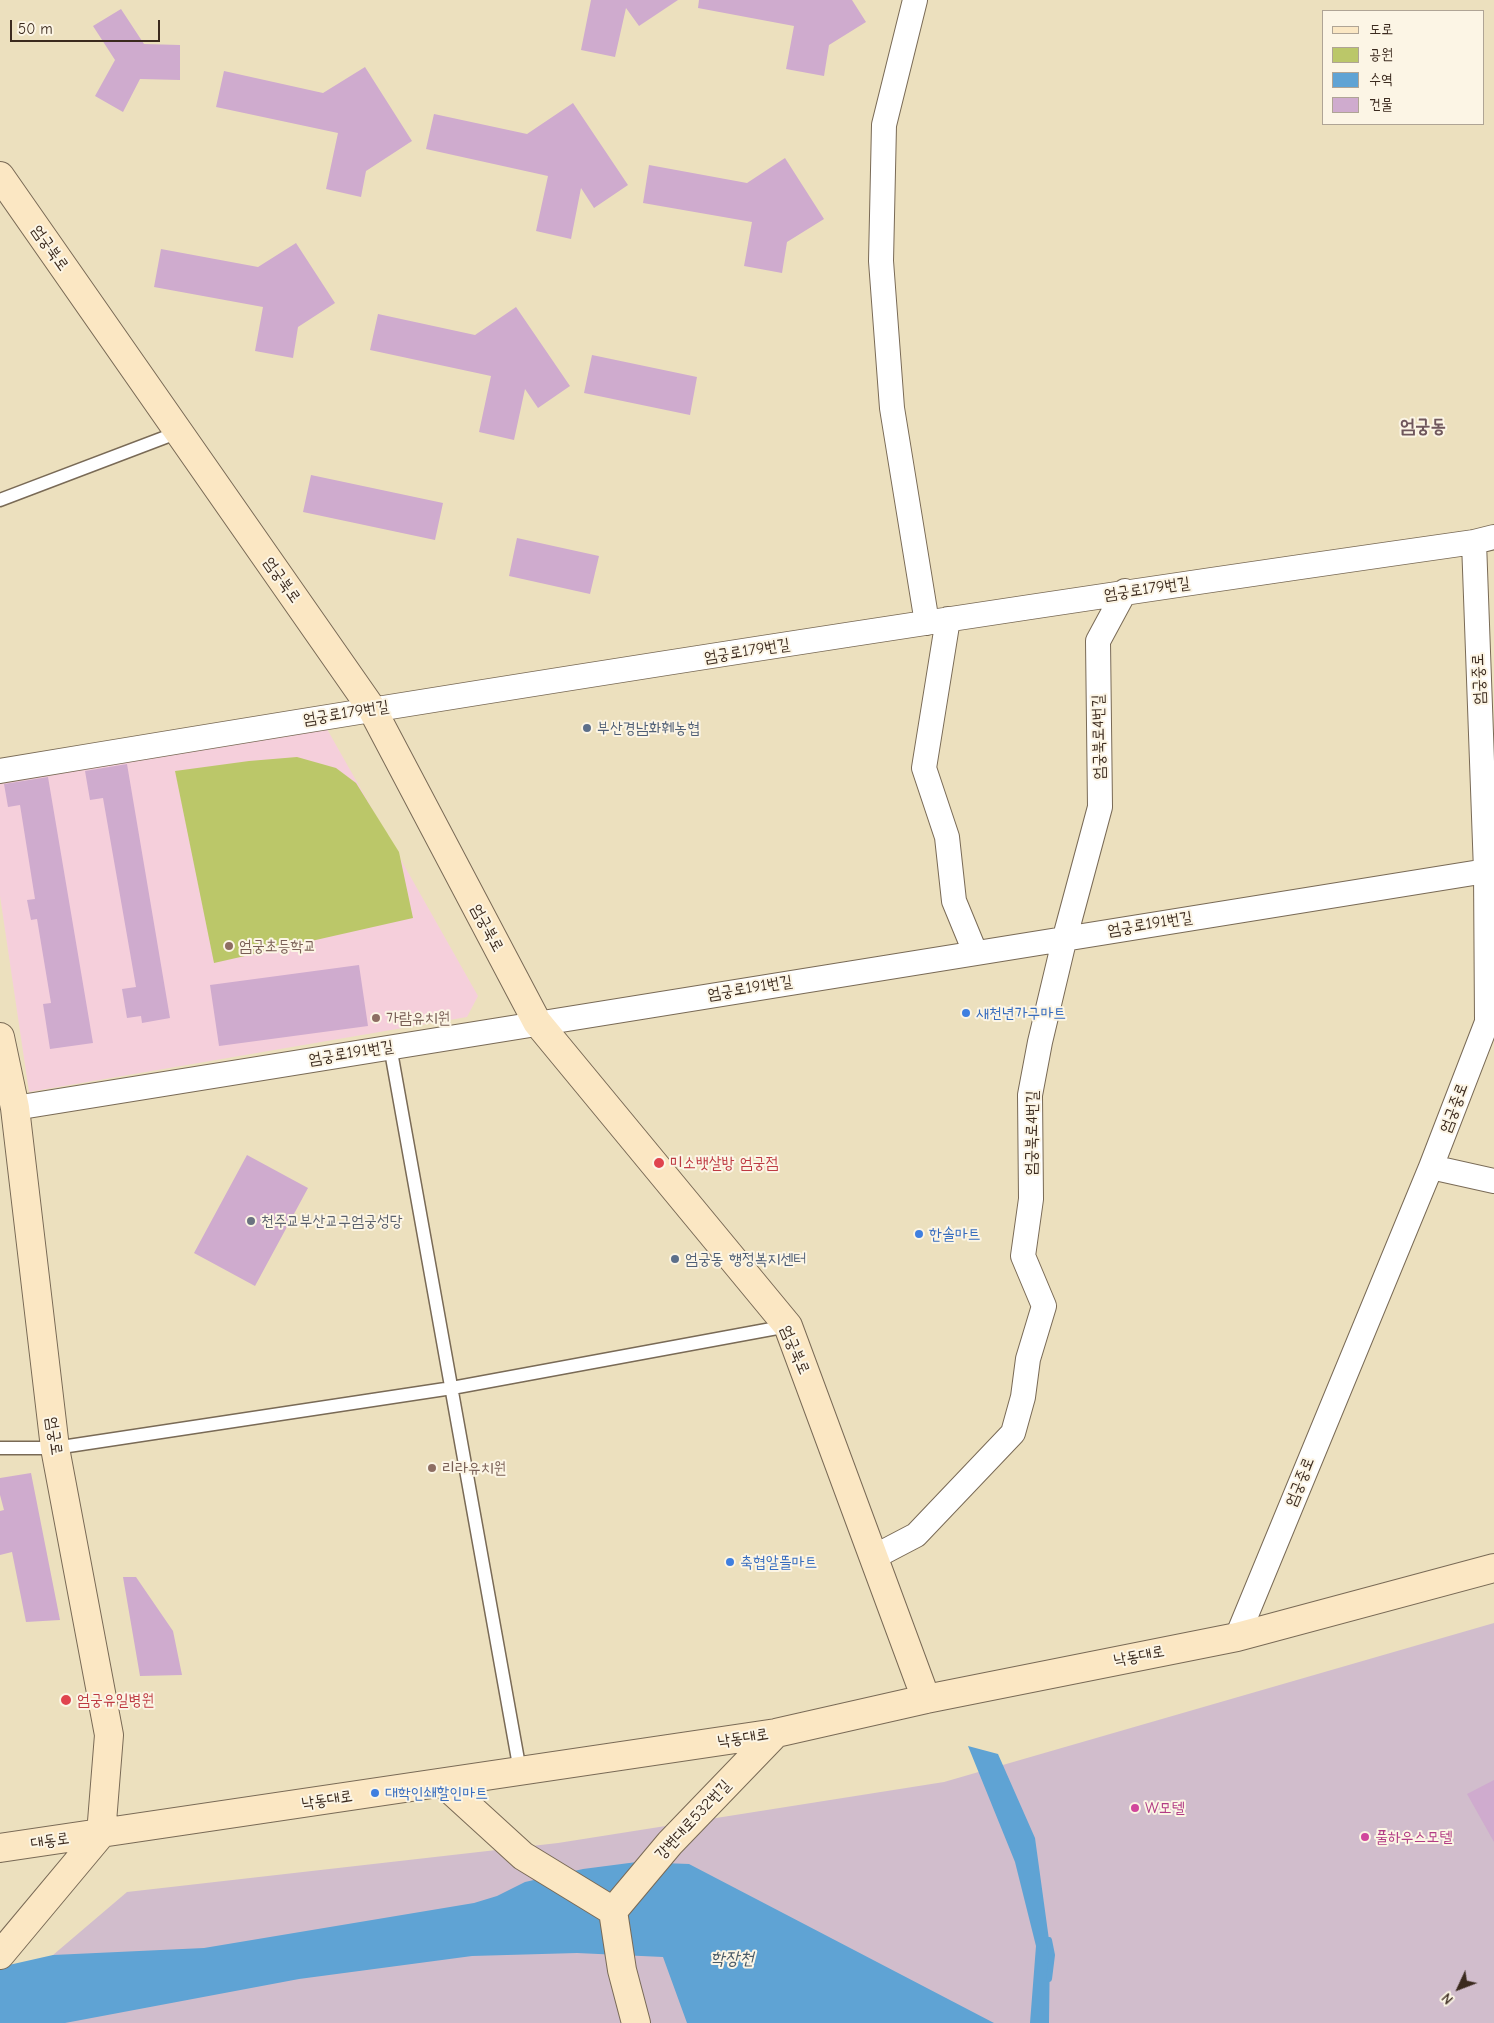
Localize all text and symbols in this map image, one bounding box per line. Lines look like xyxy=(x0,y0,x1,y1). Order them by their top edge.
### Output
scale bar xyxy=(12,10,162,42)
legend xyxy=(1322,10,1484,125)
text: 50 m xyxy=(18,20,53,38)
text: 도로 xyxy=(1369,20,1393,38)
text: 공원 xyxy=(1369,45,1393,63)
text: 수역 xyxy=(1369,70,1393,88)
text: 건물 xyxy=(1369,95,1393,113)
street label: 엄궁북로 xyxy=(27,221,73,275)
district label: 엄궁동 xyxy=(1400,416,1446,438)
street label: 엄궁북로 xyxy=(259,553,305,607)
street label: 엄궁로179번길 xyxy=(1103,573,1191,605)
street label: 엄궁로179번길 xyxy=(703,635,791,667)
street label: 엄궁중로 xyxy=(1469,653,1489,705)
street label: 엄궁북로4번길 xyxy=(1089,694,1109,780)
street label: 엄궁로179번길 xyxy=(302,697,390,729)
place label: 부산경남화훼농협 xyxy=(597,718,700,738)
marker: 부산경남화훼농협 xyxy=(581,722,593,734)
street label: 엄궁북로 xyxy=(466,901,508,955)
street label: 엄궁로191번길 xyxy=(1106,908,1194,940)
place label: 엄궁초등학교 xyxy=(239,936,316,956)
marker: 엄궁초등학교 xyxy=(223,940,235,952)
street label: 엄궁로191번길 xyxy=(706,972,794,1004)
place label: 새천년가구마트 xyxy=(976,1003,1066,1023)
marker: 새천년가구마트 xyxy=(960,1007,972,1019)
place label: 가람유치원 xyxy=(386,1008,450,1028)
marker: 가람유치원 xyxy=(370,1012,382,1024)
street label: 엄궁로191번길 xyxy=(307,1037,395,1069)
street label: 엄궁중로 xyxy=(1436,1081,1472,1135)
street label: 엄궁북로4번길 xyxy=(1022,1090,1042,1176)
place label: 미소뱃살방 엄궁점 xyxy=(670,1153,778,1173)
marker: 미소뱃살방 엄궁점 xyxy=(652,1156,666,1170)
place label: 천주교부산교구엄궁성당 xyxy=(261,1211,403,1231)
marker: 천주교부산교구엄궁성당 xyxy=(245,1215,257,1227)
place label: 한솔마트 xyxy=(929,1224,981,1244)
marker: 한솔마트 xyxy=(913,1228,925,1240)
place label: 엄궁동 행정복지센터 xyxy=(685,1249,806,1269)
marker: 엄궁동 행정복지센터 xyxy=(669,1253,681,1265)
street label: 엄궁북로 xyxy=(776,1323,814,1377)
street label: 엄궁로 xyxy=(42,1416,66,1456)
street label: 엄궁중로 xyxy=(1281,1455,1319,1509)
place label: 리라유치원 xyxy=(442,1458,506,1478)
marker: 리라유치원 xyxy=(426,1462,438,1474)
place label: 축협알뜰마트 xyxy=(740,1552,817,1572)
marker: 축협알뜰마트 xyxy=(724,1556,736,1568)
street label: 낙동대로 xyxy=(1112,1642,1166,1670)
place label: 엄궁유일병원 xyxy=(77,1690,154,1710)
marker: 엄궁유일병원 xyxy=(59,1693,73,1707)
street label: 낙동대로 xyxy=(716,1724,770,1752)
street label: 강변대로532번길 xyxy=(651,1776,735,1864)
place label: 대학인쇄할인마트 xyxy=(385,1783,488,1803)
street label: 낙동대로 xyxy=(300,1786,354,1814)
marker: 대학인쇄할인마트 xyxy=(369,1787,381,1799)
place label: W모텔 xyxy=(1145,1798,1185,1818)
marker: W모텔 xyxy=(1129,1802,1141,1814)
place label: 풀하우스모텔 xyxy=(1375,1827,1452,1847)
street label: 대동로 xyxy=(30,1829,70,1853)
marker: 풀하우스모텔 xyxy=(1359,1831,1371,1843)
water label: 학장천 xyxy=(710,1948,754,1970)
north arrow xyxy=(1434,1963,1484,2013)
text: N xyxy=(1438,1989,1457,2008)

